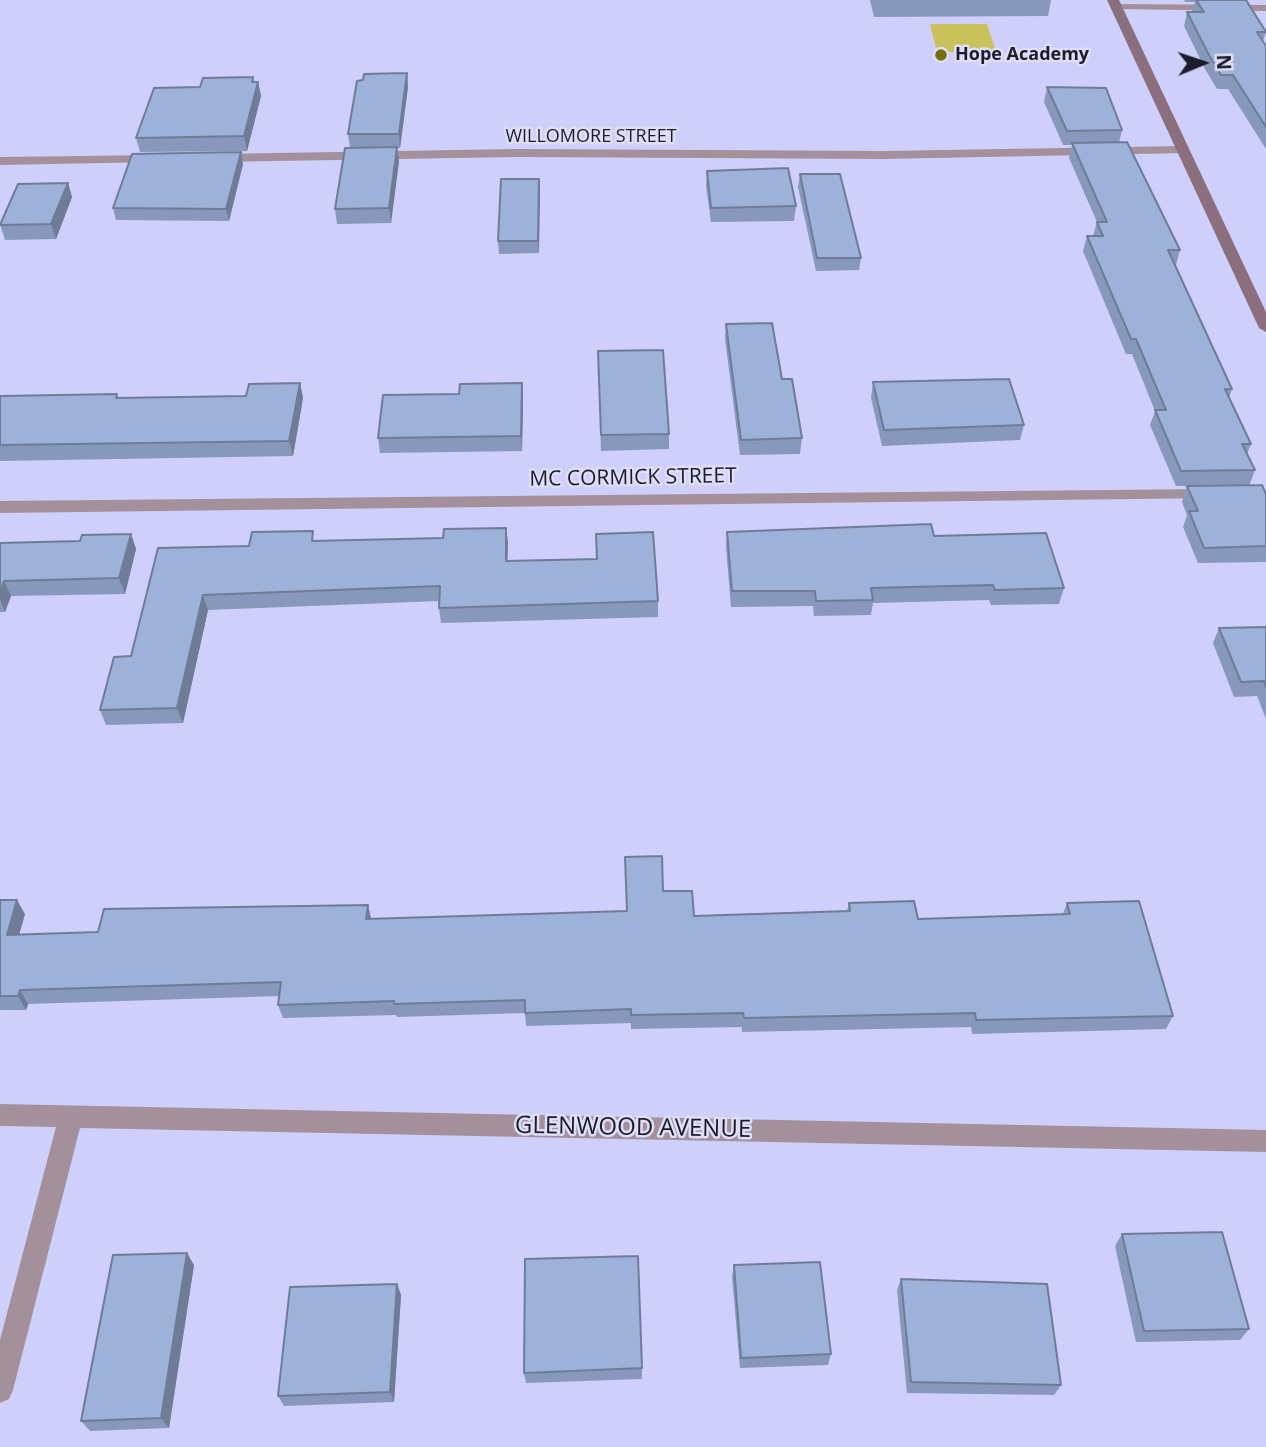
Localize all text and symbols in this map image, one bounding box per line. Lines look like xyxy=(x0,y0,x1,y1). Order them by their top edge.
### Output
north arrow xyxy=(1168,28,1238,98)
place label: Hope Academy xyxy=(955,44,1089,66)
marker: Hope Academy xyxy=(933,47,949,63)
text: N xyxy=(1211,54,1237,70)
street label: WILLOMORE STREET xyxy=(505,126,677,148)
street label: MC CORMICK STREET xyxy=(529,464,737,492)
street label: GLENWOOD AVENUE xyxy=(515,1112,751,1144)

